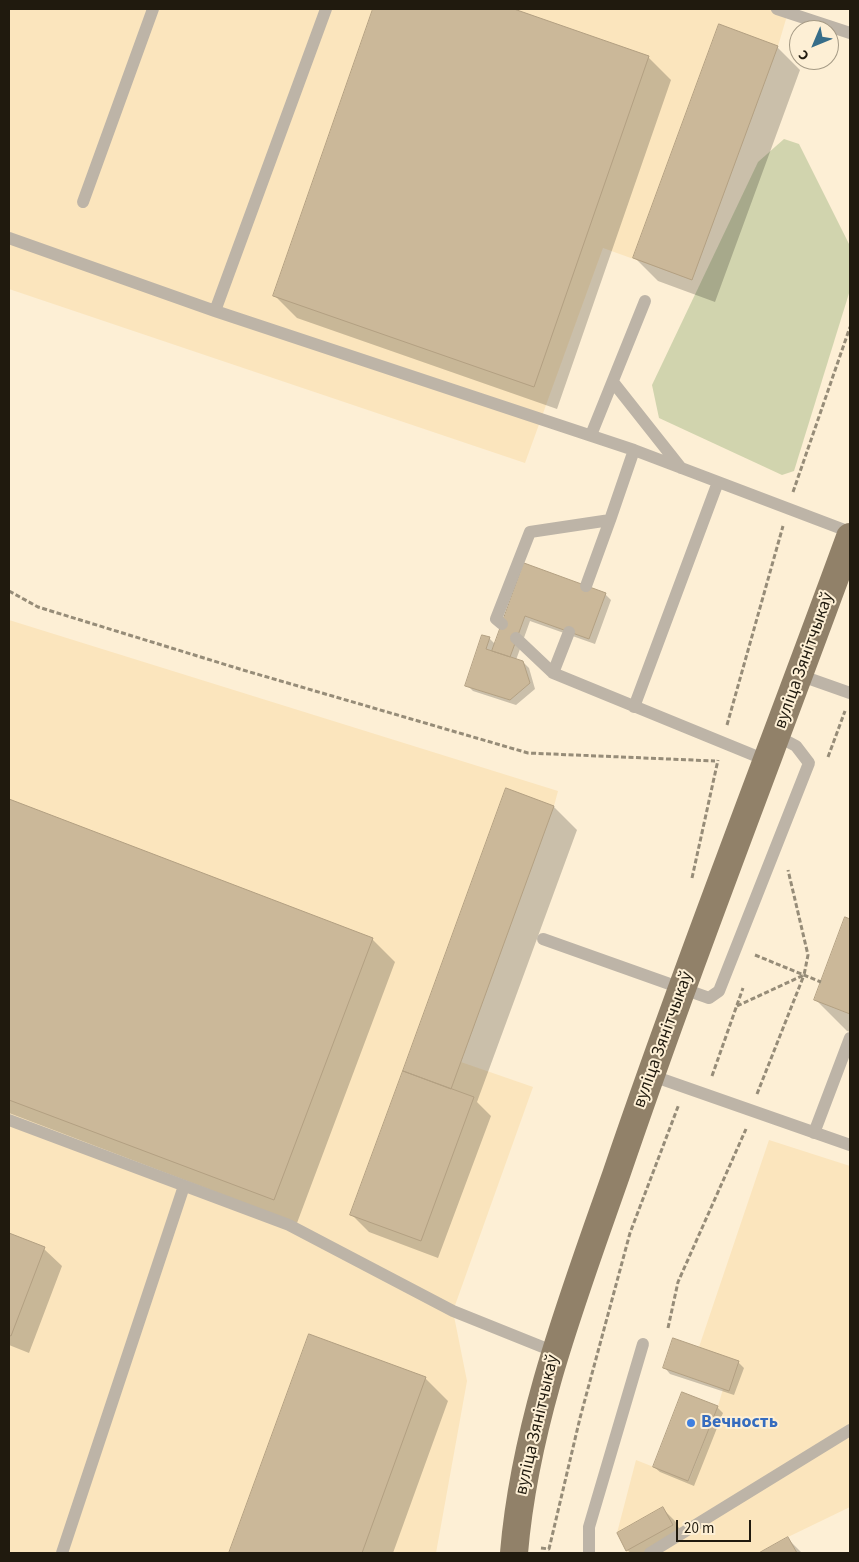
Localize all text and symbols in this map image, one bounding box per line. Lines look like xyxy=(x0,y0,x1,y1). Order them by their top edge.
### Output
north arrow xyxy=(789,20,839,70)
text: С xyxy=(794,45,814,65)
street label: вуліца Зянітчыкаў xyxy=(770,590,840,732)
street label: вуліца Зянітчыкаў xyxy=(629,969,699,1111)
street label: вуліца Зянітчыкаў xyxy=(511,1353,565,1497)
place label: Вечность xyxy=(701,1412,778,1434)
marker: Вечность xyxy=(685,1417,697,1429)
scale bar xyxy=(679,1510,754,1542)
text: 20 m xyxy=(684,1518,714,1539)

